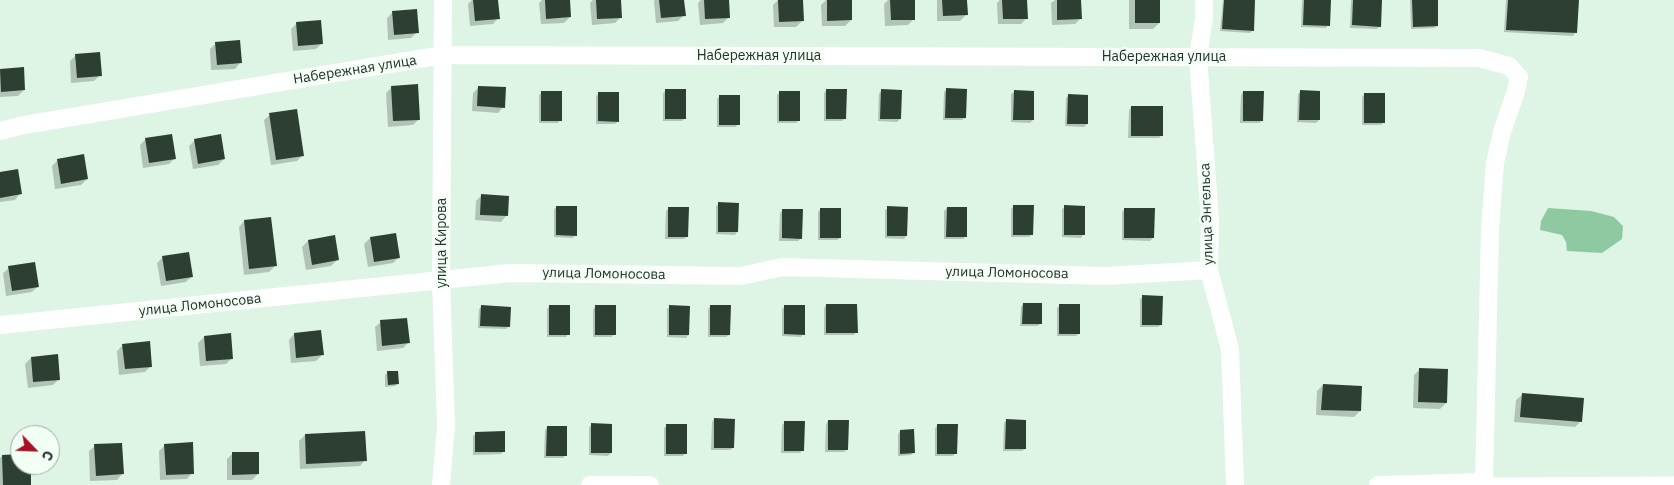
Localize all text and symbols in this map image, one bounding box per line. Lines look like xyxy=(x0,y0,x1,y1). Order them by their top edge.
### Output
street label: Набережная улица xyxy=(697,48,821,64)
street label: Набережная улица xyxy=(1102,49,1226,65)
street label: Набережная улица xyxy=(292,52,418,88)
street label: улица Энгельса xyxy=(1197,163,1217,265)
street label: улица Кирова xyxy=(434,198,450,288)
street label: улица Ломоносова xyxy=(945,264,1069,282)
street label: улица Ломоносова xyxy=(542,265,666,283)
street label: улица Ломоносова xyxy=(138,290,262,320)
north arrow xyxy=(10,425,60,475)
text: С xyxy=(38,448,58,464)

